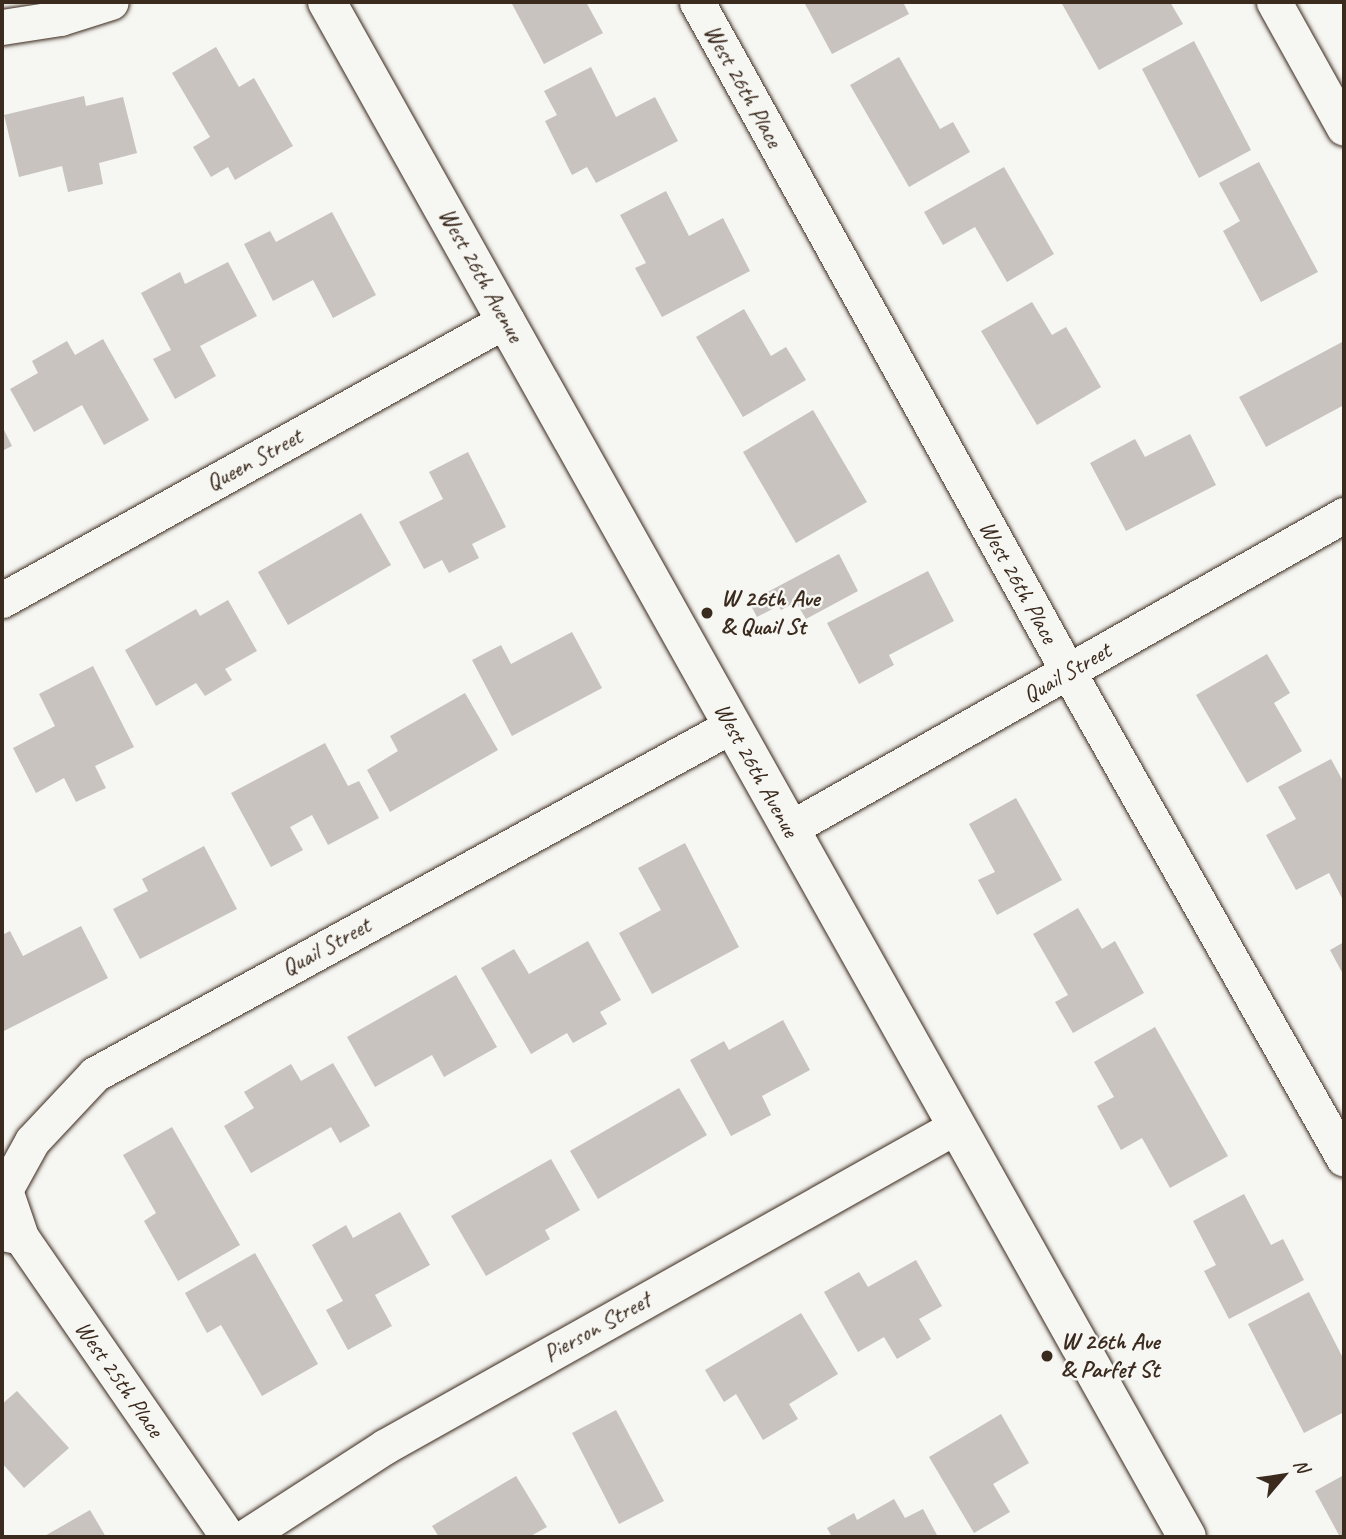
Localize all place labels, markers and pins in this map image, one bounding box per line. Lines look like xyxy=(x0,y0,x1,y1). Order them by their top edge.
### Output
place label: W 26th Ave & Quail St xyxy=(721,585,819,641)
marker: W 26th Ave & Quail St xyxy=(699,605,715,621)
place label: W 26th Ave & Parfet St xyxy=(1061,1328,1159,1384)
marker: W 26th Ave & Parfet St xyxy=(1039,1348,1055,1364)

